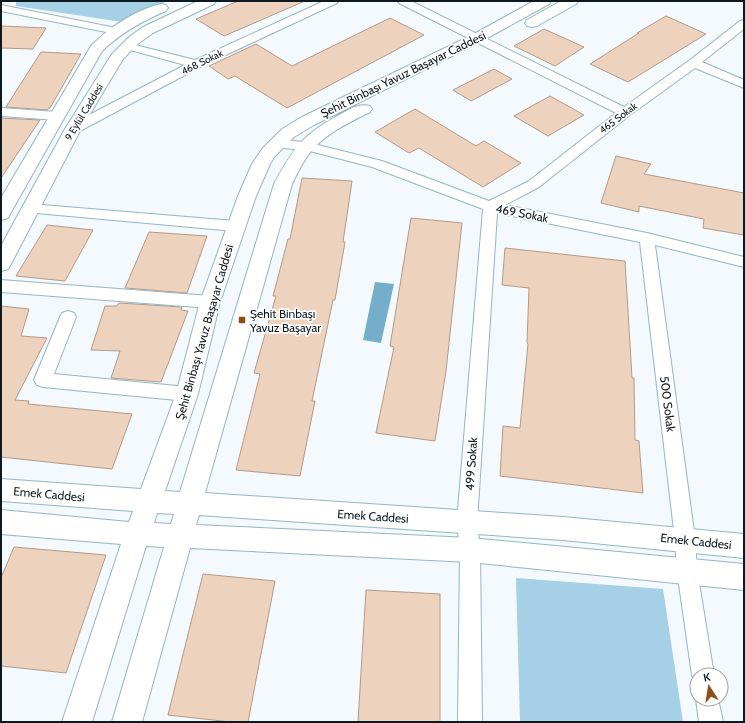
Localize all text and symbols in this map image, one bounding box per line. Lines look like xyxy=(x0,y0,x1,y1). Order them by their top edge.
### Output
street label: Şehit Binbaşı Yavuz Başayar Caddesi xyxy=(318,27,488,121)
street label: 468 Sokak xyxy=(179,46,225,78)
street label: 9 Eylül Caddesi xyxy=(62,81,106,143)
street label: 465 Sokak xyxy=(596,99,640,136)
street label: 469 Sokak xyxy=(494,201,550,226)
street label: Şehit Binbaşı Yavuz Başayar Caddesi xyxy=(172,243,236,421)
place label: Şehit Binbaşı Yavuz Başayar xyxy=(249,306,321,335)
marker: Şehit Binbaşı Yavuz Başayar xyxy=(237,315,247,325)
street label: 500 Sokak xyxy=(657,375,679,433)
street label: 499 Sokak xyxy=(462,436,480,491)
street label: Emek Caddesi xyxy=(13,483,85,505)
street label: Emek Caddesi xyxy=(337,506,409,526)
street label: Emek Caddesi xyxy=(660,530,732,552)
north arrow xyxy=(689,667,729,707)
text: K xyxy=(702,670,712,685)

